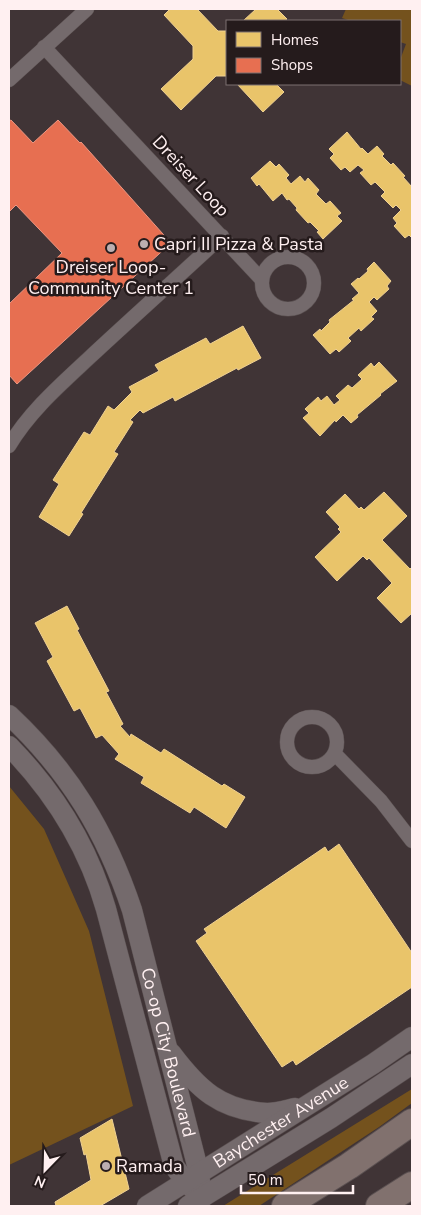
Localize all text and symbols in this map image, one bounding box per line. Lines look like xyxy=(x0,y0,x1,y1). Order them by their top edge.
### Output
legend xyxy=(226,20,401,85)
text: Homes xyxy=(271,30,319,50)
text: Shops xyxy=(271,55,313,75)
street label: Dreiser Loop xyxy=(147,130,235,222)
place label: Capri II Pizza & Pasta xyxy=(154,232,323,256)
marker: Capri II Pizza & Pasta xyxy=(138,238,150,250)
marker: Dreiser Loop- Community Center 1 xyxy=(105,242,117,254)
place label: Dreiser Loop- Community Center 1 xyxy=(28,255,194,300)
street label: Co-op City Boulevard xyxy=(135,965,201,1140)
street label: Baychester Avenue xyxy=(208,1070,353,1174)
north arrow xyxy=(20,1145,70,1195)
place label: Ramada xyxy=(116,1154,183,1178)
marker: Ramada xyxy=(100,1160,112,1172)
scale bar xyxy=(241,1162,354,1194)
text: 50 m xyxy=(248,1170,283,1190)
text: N xyxy=(32,1171,49,1192)

